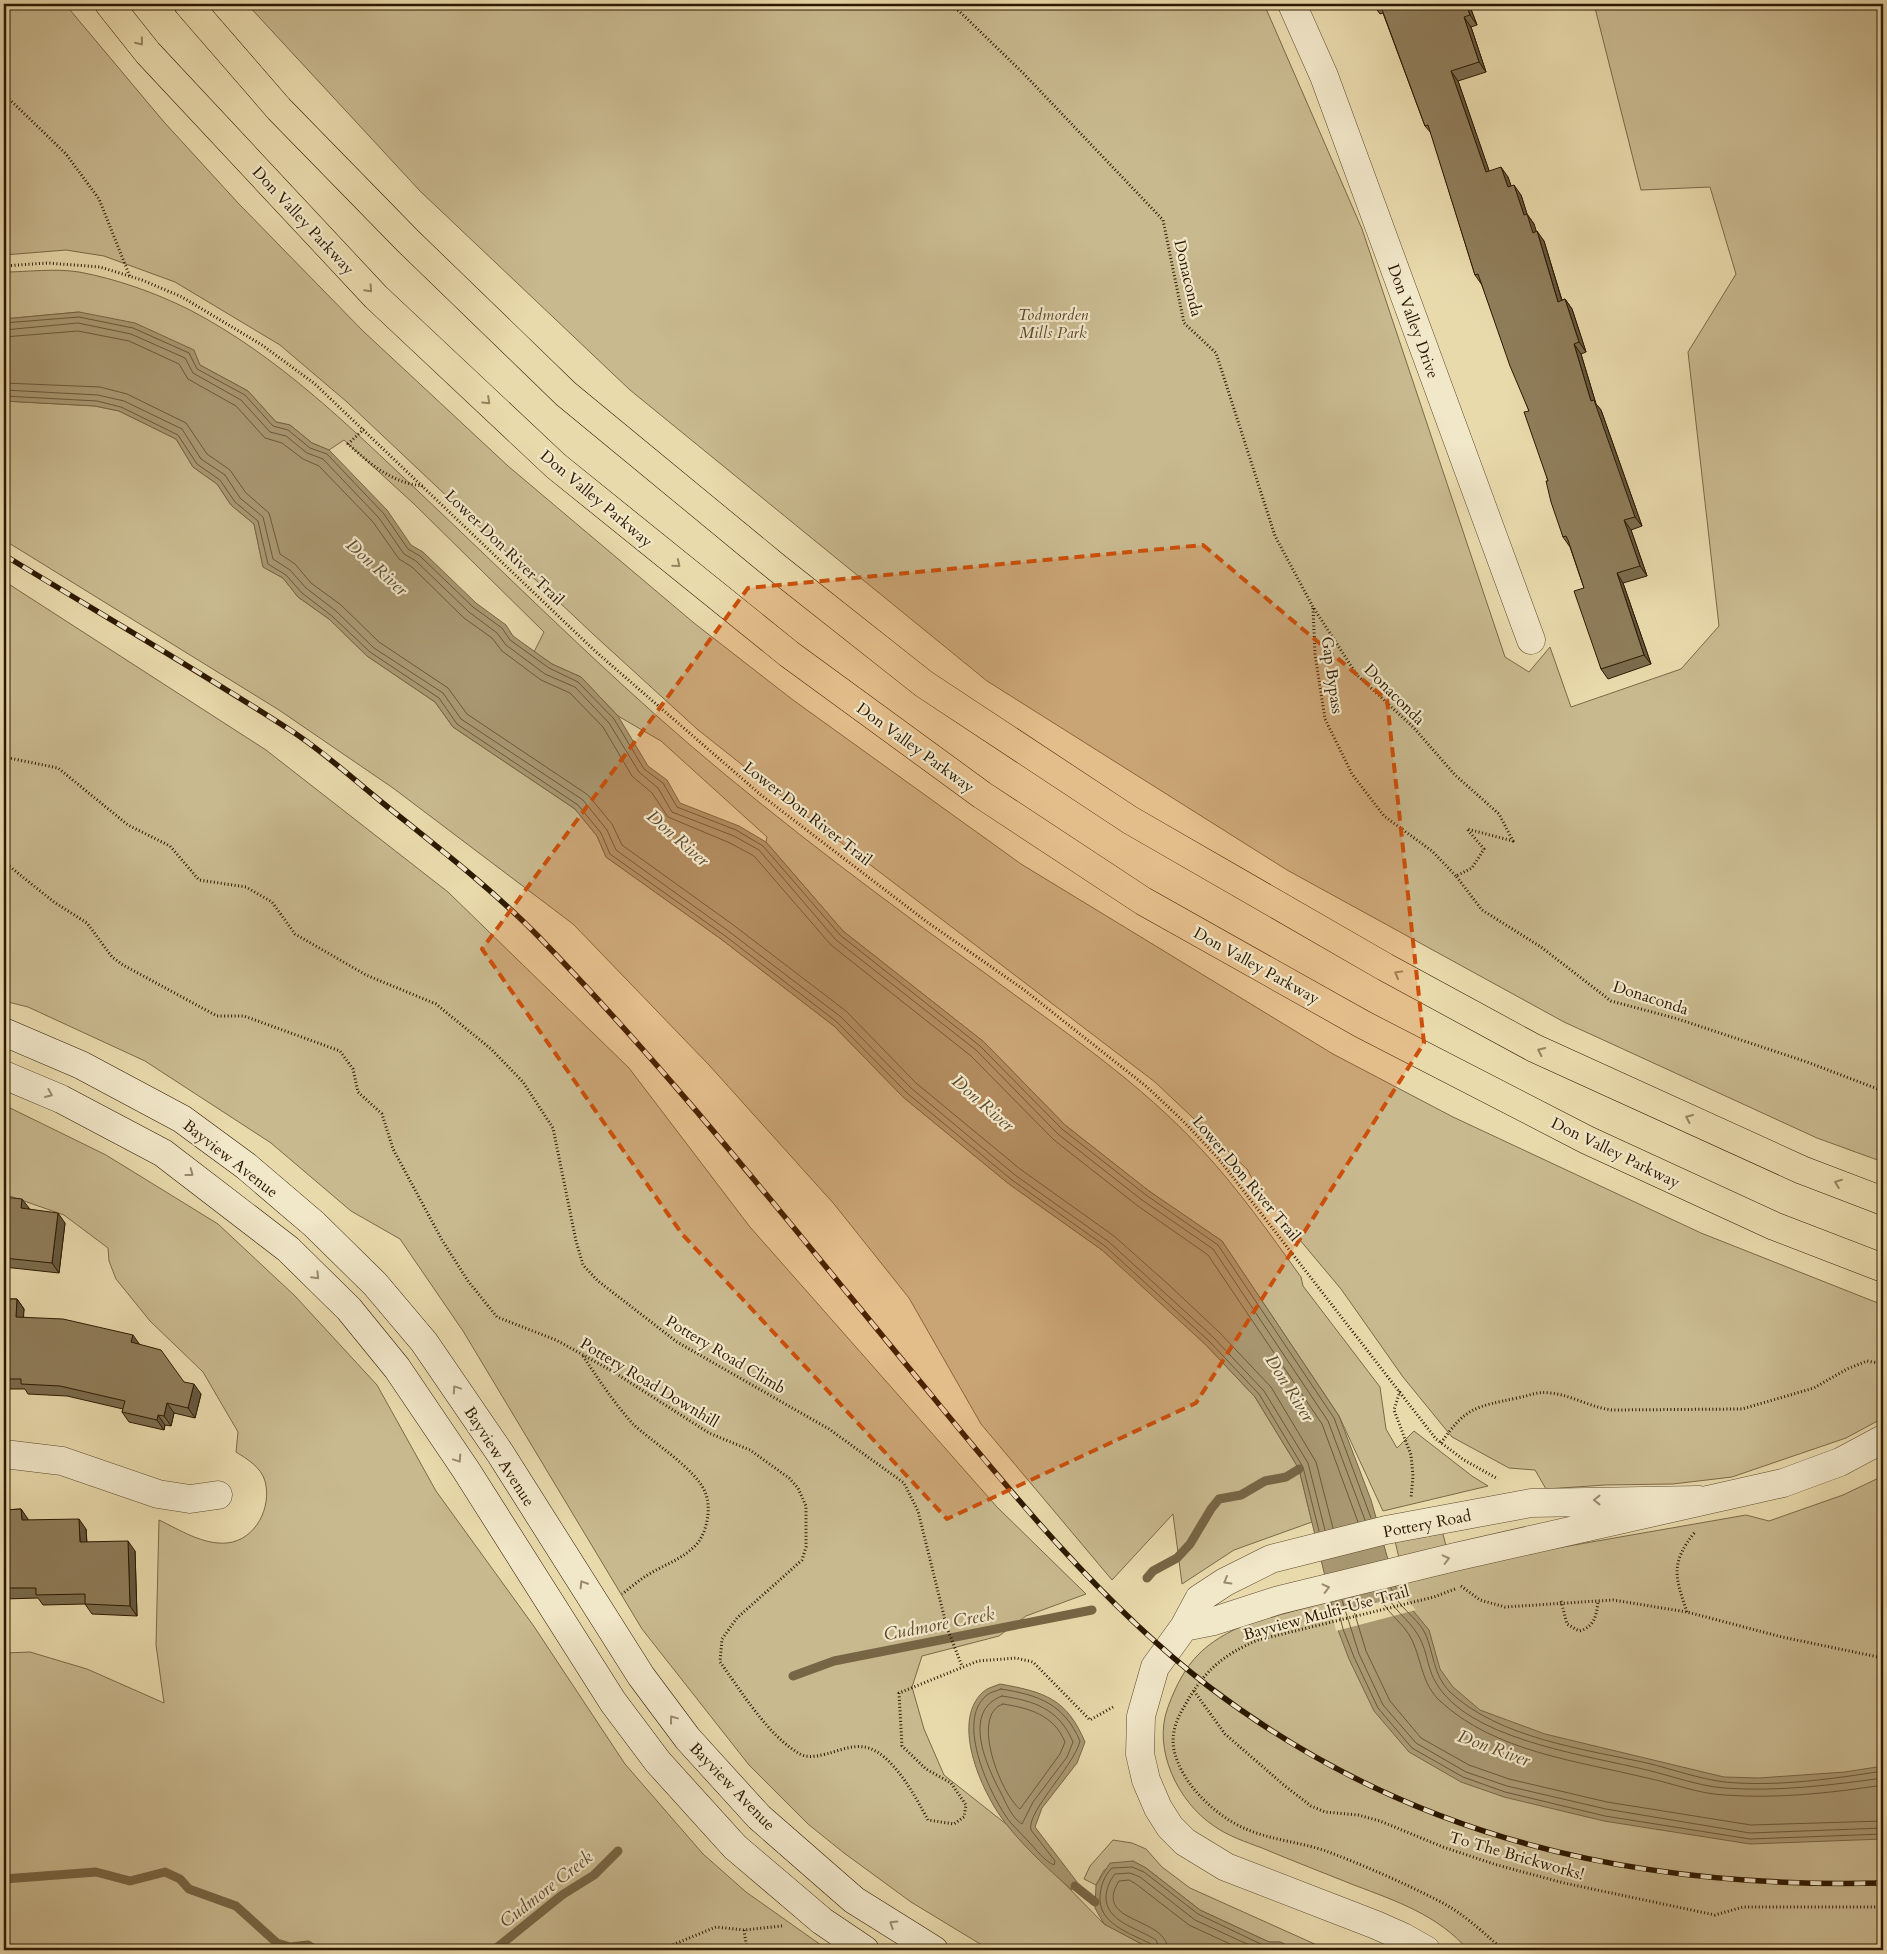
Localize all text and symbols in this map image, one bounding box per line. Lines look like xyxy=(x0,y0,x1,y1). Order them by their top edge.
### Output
one-way arrow xyxy=(134,36,142,45)
street label: Don Valley Parkway xyxy=(247,162,360,280)
street label: Donaconda xyxy=(1169,238,1208,319)
street label: Don Valley Drive xyxy=(1382,261,1444,382)
one-way arrow xyxy=(363,284,372,293)
park label: Todmorden Mills Park xyxy=(1018,304,1089,344)
one-way arrow xyxy=(481,395,490,404)
street label: Don Valley Parkway xyxy=(535,445,658,553)
street label: Lower Don River Trail xyxy=(440,485,569,610)
water label: Don River xyxy=(340,533,414,603)
one-way arrow xyxy=(671,558,680,567)
street label: Gap Bypass xyxy=(1316,635,1348,715)
street label: Donaconda xyxy=(1359,659,1430,730)
street label: Don Valley Parkway xyxy=(852,698,979,798)
street label: Lower Don River Trail xyxy=(738,757,876,871)
water label: Don River xyxy=(641,804,715,873)
street label: Don Valley Parkway xyxy=(1190,922,1324,1010)
one-way arrow xyxy=(1394,970,1403,980)
street label: Donaconda xyxy=(1610,975,1691,1021)
one-way arrow xyxy=(1537,1047,1546,1058)
water label: Don River xyxy=(946,1069,1020,1138)
one-way arrow xyxy=(44,1087,53,1098)
street label: Lower Don River Trail xyxy=(1187,1111,1305,1246)
street label: Don Valley Parkway xyxy=(1547,1112,1684,1194)
one-way arrow xyxy=(1685,1114,1694,1125)
street label: Bayview Avenue xyxy=(178,1115,283,1203)
one-way arrow xyxy=(184,1167,193,1175)
one-way arrow xyxy=(1834,1179,1843,1190)
one-way arrow xyxy=(310,1270,319,1279)
street label: Pottery Road Climb xyxy=(661,1310,790,1399)
street label: Pottery Road Downhill xyxy=(576,1333,723,1433)
water label: Don River xyxy=(1259,1350,1321,1428)
one-way arrow xyxy=(453,1385,462,1395)
street label: Bayview Avenue xyxy=(459,1402,540,1511)
one-way arrow xyxy=(452,1453,461,1462)
one-way arrow xyxy=(1593,1495,1601,1505)
street label: Pottery Road xyxy=(1381,1505,1474,1543)
one-way arrow xyxy=(1442,1554,1451,1565)
one-way arrow xyxy=(1224,1575,1233,1585)
one-way arrow xyxy=(579,1580,589,1589)
street label: Bayview Multi-Use Trail xyxy=(1241,1580,1412,1646)
one-way arrow xyxy=(1322,1583,1331,1594)
water label: Cudmore Creek xyxy=(882,1602,997,1647)
one-way arrow xyxy=(670,1716,678,1725)
water label: Don River xyxy=(1454,1724,1535,1773)
street label: Bayview Avenue xyxy=(684,1738,780,1836)
street label: To The Brickworks! xyxy=(1447,1826,1587,1886)
water label: Cudmore Creek xyxy=(494,1845,598,1934)
one-way arrow xyxy=(889,1921,898,1931)

